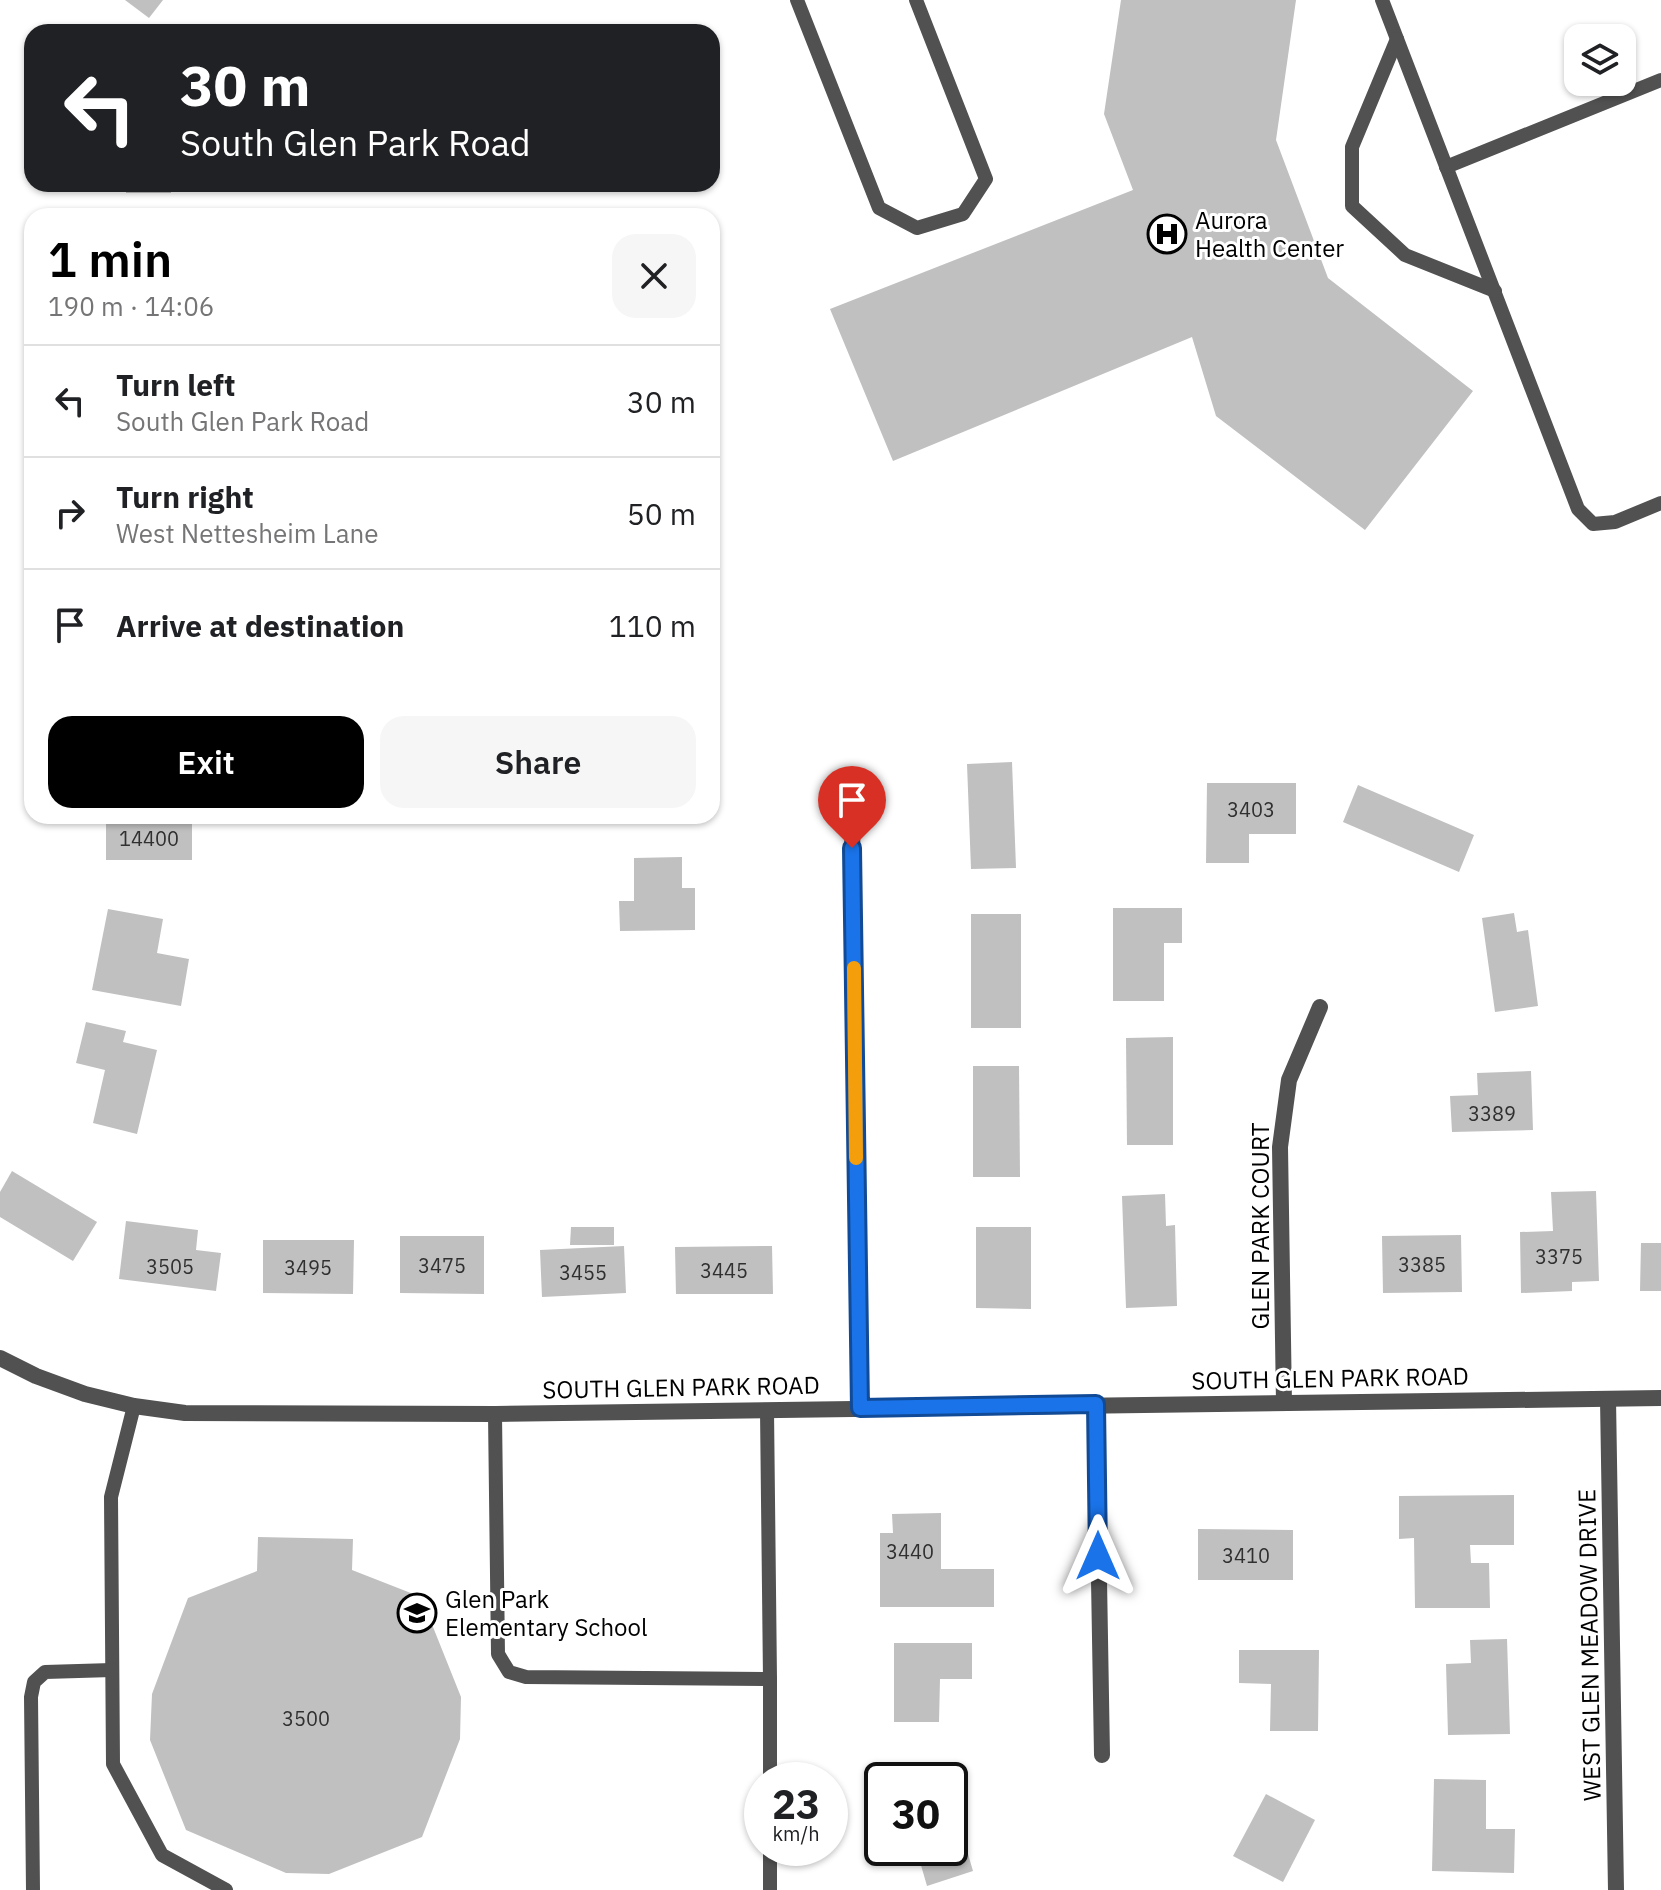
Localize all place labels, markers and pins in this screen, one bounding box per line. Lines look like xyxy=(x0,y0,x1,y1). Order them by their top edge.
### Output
place label: Aurora Health Center xyxy=(1195,204,1344,264)
hospital icon: Aurora Health Center xyxy=(1146,213,1188,255)
pin xyxy=(818,766,886,848)
place label: Glen Park Elementary School xyxy=(445,1583,647,1643)
school or university icon: Glen Park Elementary School xyxy=(396,1592,438,1634)

